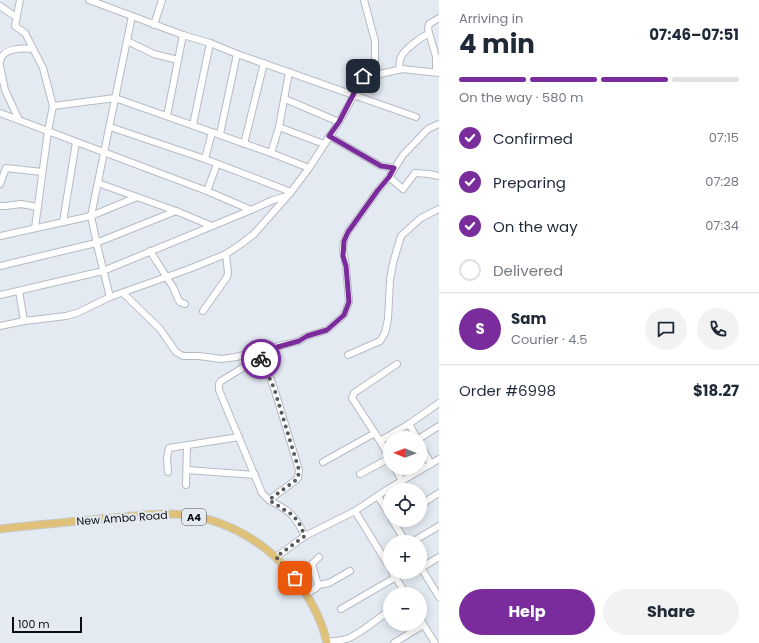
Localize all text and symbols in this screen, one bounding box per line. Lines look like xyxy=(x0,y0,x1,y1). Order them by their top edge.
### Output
text: Arriving in xyxy=(459,9,523,28)
text: 07:46–07:51 xyxy=(649,24,739,45)
text: 4 min xyxy=(459,26,535,62)
pin xyxy=(346,59,380,93)
icon: home xyxy=(352,65,374,87)
text: On the way · 580 m xyxy=(459,88,583,107)
icon: check xyxy=(459,127,481,149)
text: Confirmed xyxy=(493,128,573,149)
text: 07:15 xyxy=(709,128,739,147)
icon: check xyxy=(459,171,481,193)
text: Preparing xyxy=(493,172,566,193)
text: 07:28 xyxy=(705,172,739,191)
icon: check xyxy=(459,215,481,237)
text: On the way xyxy=(493,216,578,237)
text: 07:34 xyxy=(705,216,739,235)
text: Delivered xyxy=(493,260,563,281)
text: Sam xyxy=(511,308,546,329)
button: chat xyxy=(645,308,687,350)
button: phone xyxy=(697,308,739,350)
text: S xyxy=(475,318,485,339)
text: Courier · 4.5 xyxy=(511,330,587,349)
courier xyxy=(241,339,281,379)
icon: bike xyxy=(250,348,272,370)
text: Order #6998 xyxy=(459,380,556,401)
text: $18.27 xyxy=(693,380,739,401)
north arrow xyxy=(383,431,427,475)
map controls xyxy=(383,431,427,631)
button: locate xyxy=(383,483,427,527)
street label: New Ambo Road xyxy=(76,507,168,529)
road number: A4 xyxy=(182,509,206,525)
button: + xyxy=(383,535,427,579)
pin xyxy=(278,561,312,595)
icon: bag xyxy=(284,567,306,589)
button: − xyxy=(383,587,427,631)
button: Help xyxy=(459,589,595,635)
button: Share xyxy=(603,589,739,635)
scale bar xyxy=(12,615,82,634)
text: 100 m xyxy=(18,616,50,632)

